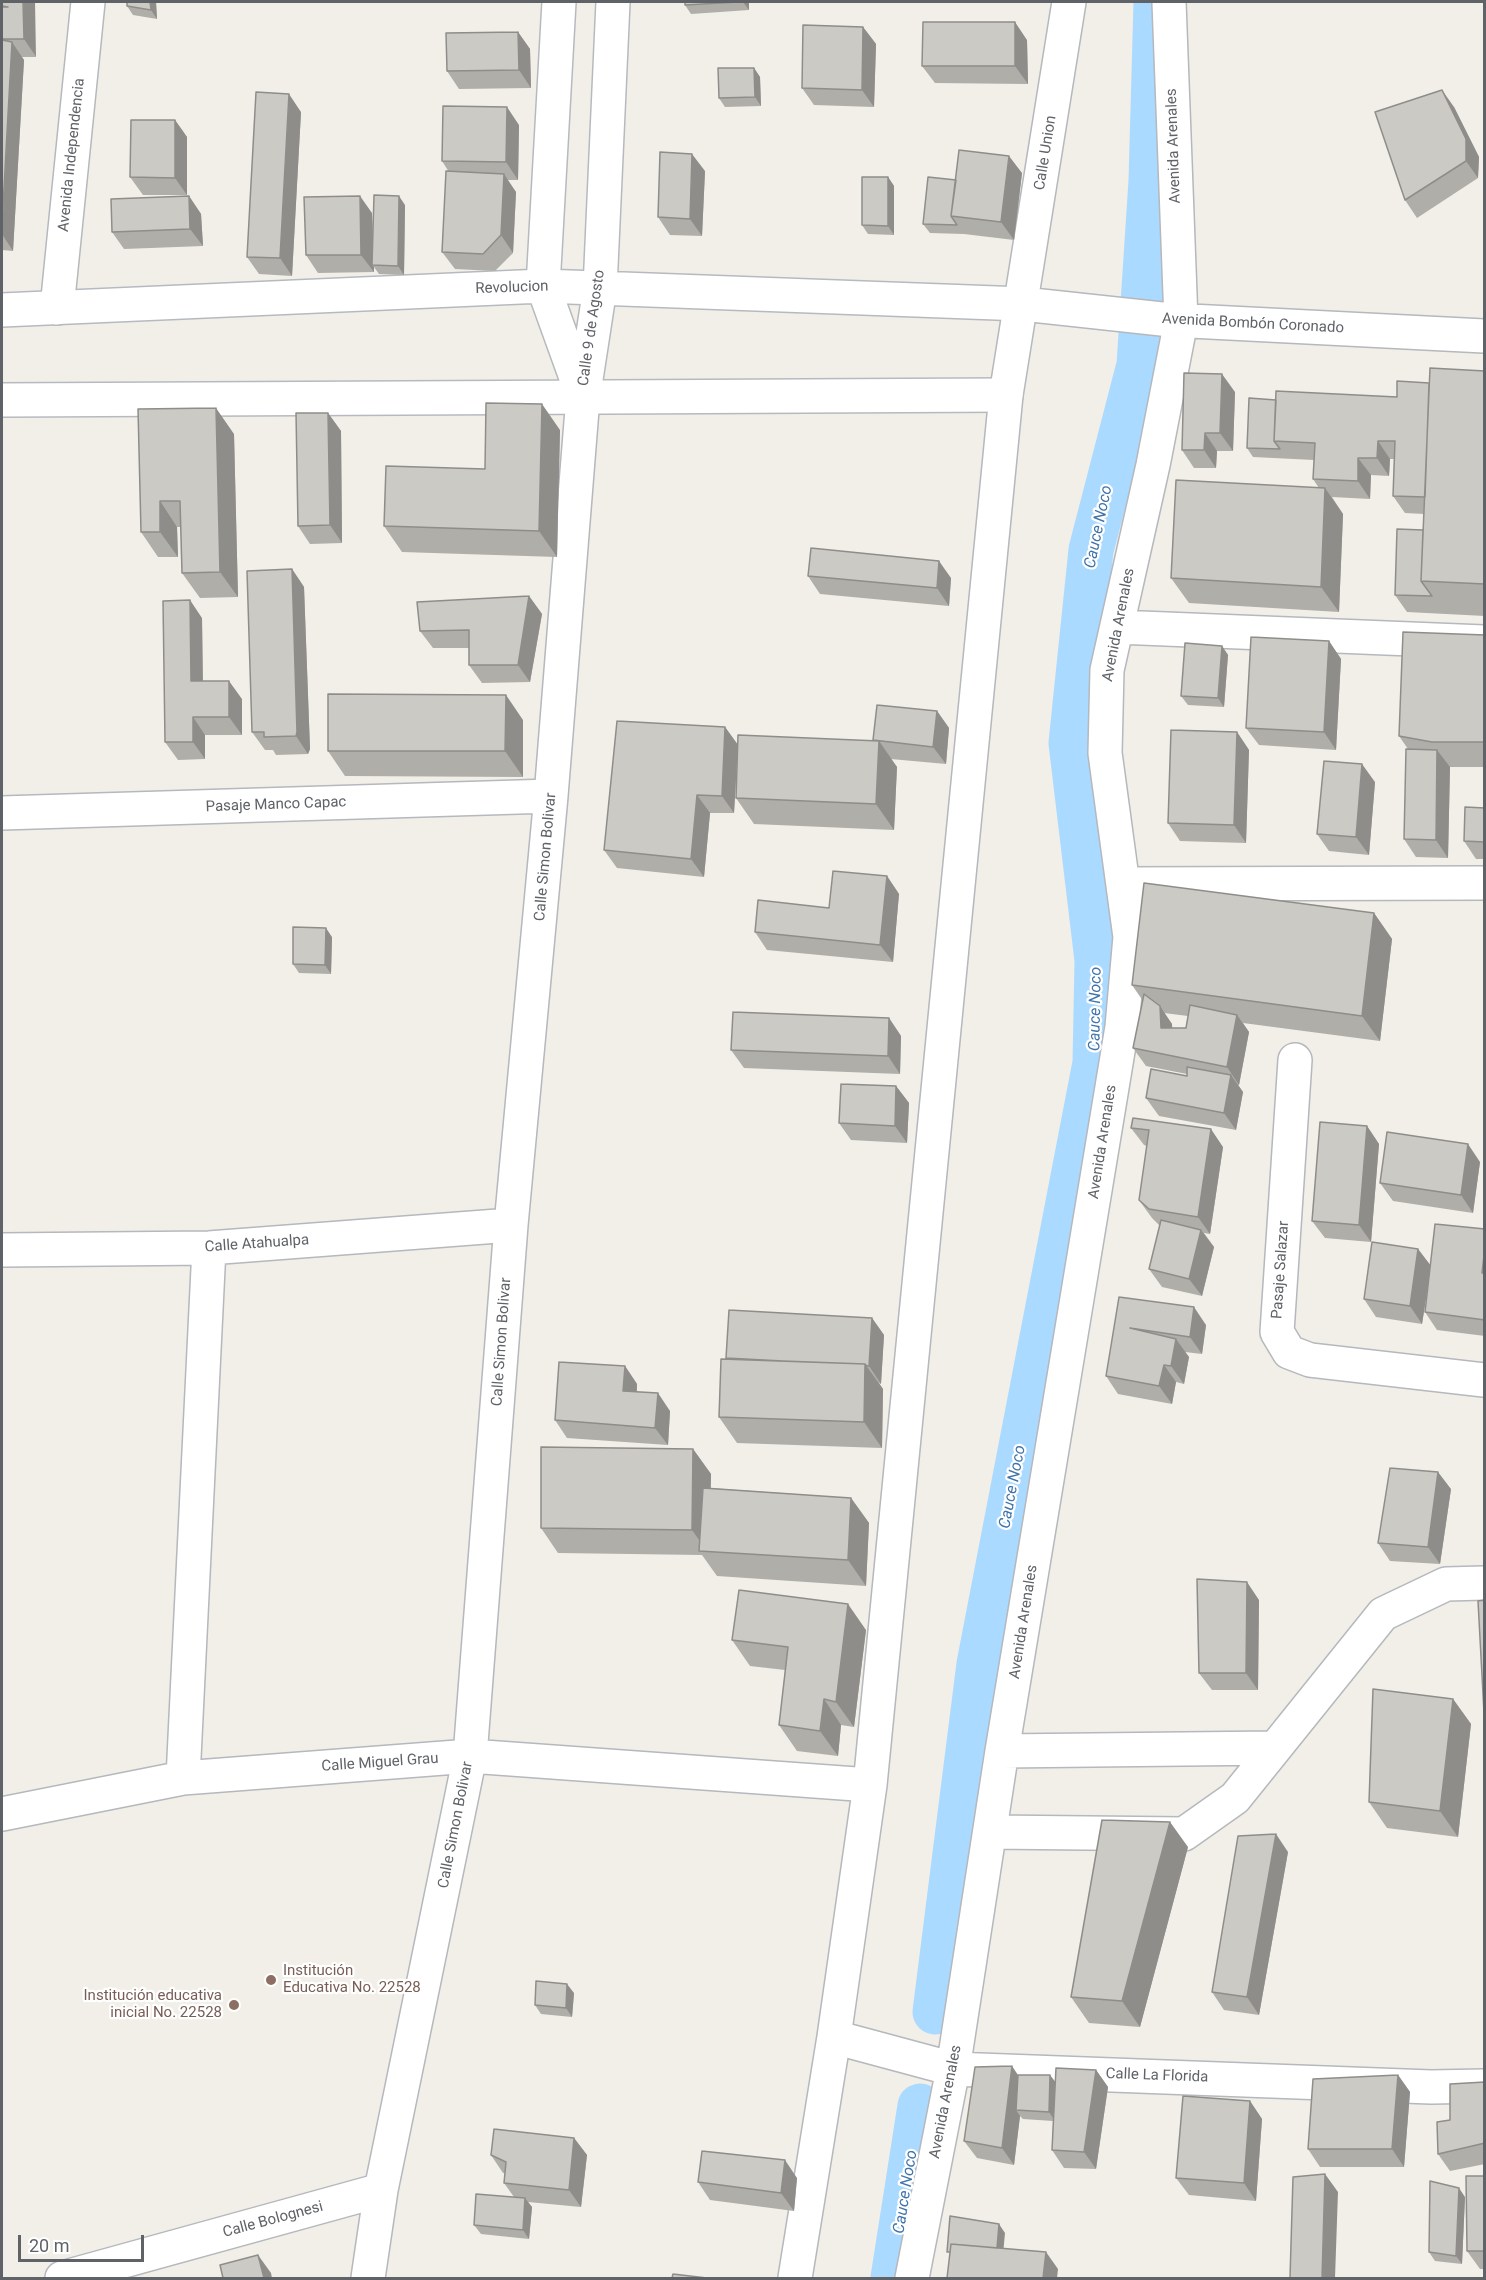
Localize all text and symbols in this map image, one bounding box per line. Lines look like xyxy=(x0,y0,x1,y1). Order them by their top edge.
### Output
street label: Avenida Independencia xyxy=(55,77,89,233)
street label: Avenida Arenales xyxy=(1163,88,1185,204)
street label: Calle Union xyxy=(1031,114,1061,192)
street label: Calle 9 de Agosto xyxy=(575,269,609,387)
street label: Revolucion xyxy=(475,278,549,298)
street label: Avenida Bombón Coronado xyxy=(1162,310,1344,338)
water label: Cauce Noco xyxy=(1081,484,1117,570)
street label: Avenida Arenales xyxy=(1099,567,1139,683)
street label: Calle Simon Bolivar xyxy=(531,792,561,922)
street label: Pasaje Manco Capac xyxy=(205,794,347,816)
water label: Cauce Noco xyxy=(1086,967,1106,1051)
street label: Avenida Arenales xyxy=(1085,1084,1121,1200)
street label: Pasaje Salazar xyxy=(1269,1220,1293,1320)
street label: Calle Atahualpa xyxy=(204,1231,310,1257)
street label: Calle Simon Bolivar xyxy=(489,1277,515,1407)
water label: Cauce Noco xyxy=(996,1444,1030,1530)
street label: Avenida Arenales xyxy=(1006,1564,1042,1680)
street label: Calle Miguel Grau xyxy=(321,1750,439,1776)
street label: Calle Simon Bolivar xyxy=(435,1760,477,1890)
place label: Institución Educativa No. 22528 xyxy=(283,1962,421,1997)
marker: Institución Educativa No. 22528 xyxy=(264,1973,278,1987)
place label: Institución educativa inicial No. 22528 xyxy=(84,1987,222,2022)
marker: Institución educativa inicial No. 22528 xyxy=(227,1998,241,2012)
street label: Avenida Arenales xyxy=(926,2044,966,2160)
street label: Calle La Florida xyxy=(1105,2065,1209,2087)
water label: Cauce Noco xyxy=(890,2149,922,2235)
street label: Calle Bolognesi xyxy=(221,2198,325,2242)
scale bar xyxy=(21,2223,147,2261)
text: 20 m xyxy=(29,2235,69,2256)

